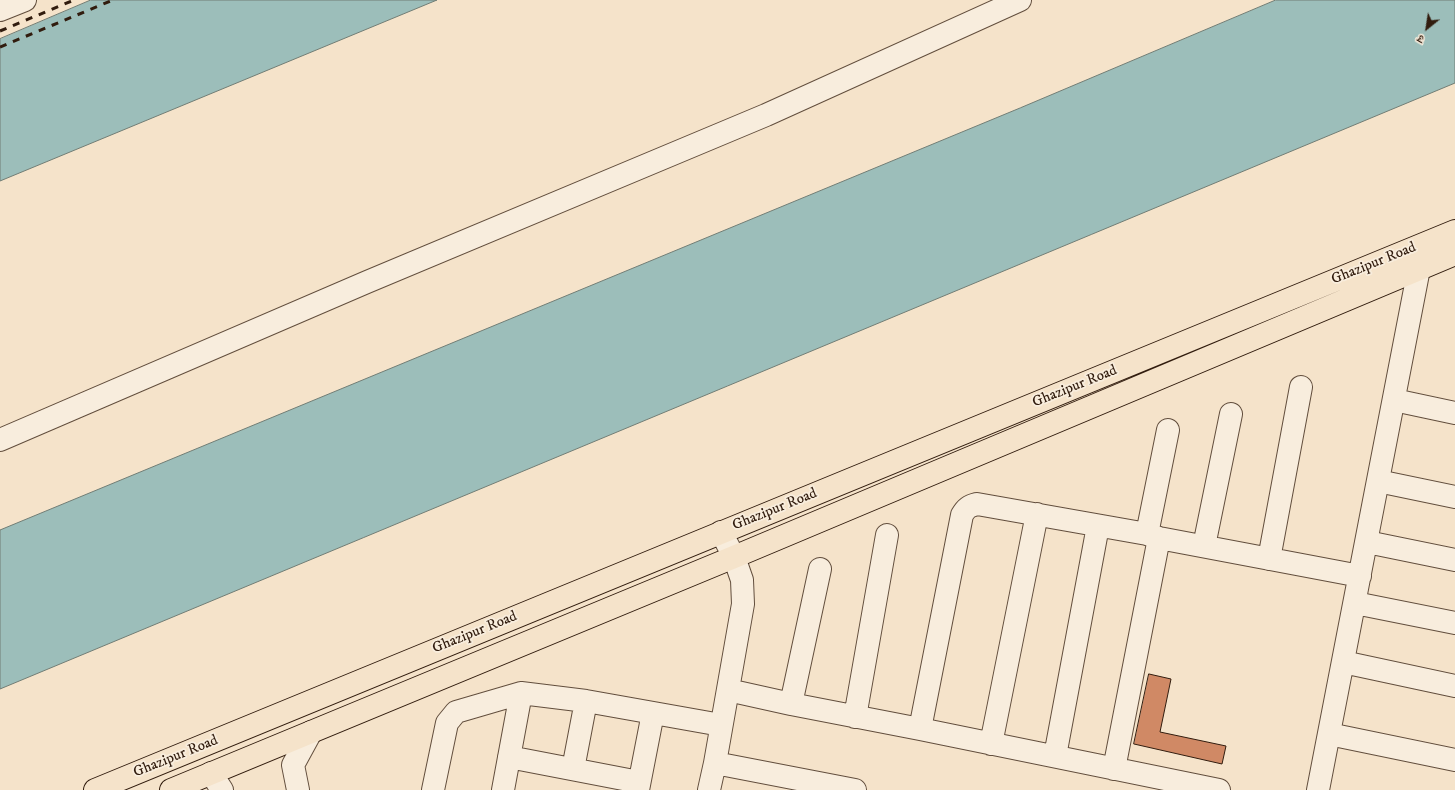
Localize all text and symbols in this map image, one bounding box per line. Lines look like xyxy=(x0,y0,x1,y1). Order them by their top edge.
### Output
north arrow xyxy=(1407,8,1447,48)
text: उ xyxy=(1415,31,1427,46)
street label: Ghazipur Road xyxy=(1329,239,1419,289)
street label: Ghazipur Road xyxy=(1030,362,1120,412)
street label: Ghazipur Road xyxy=(730,485,820,535)
street label: Ghazipur Road xyxy=(430,608,520,658)
street label: Ghazipur Road xyxy=(131,732,221,782)

